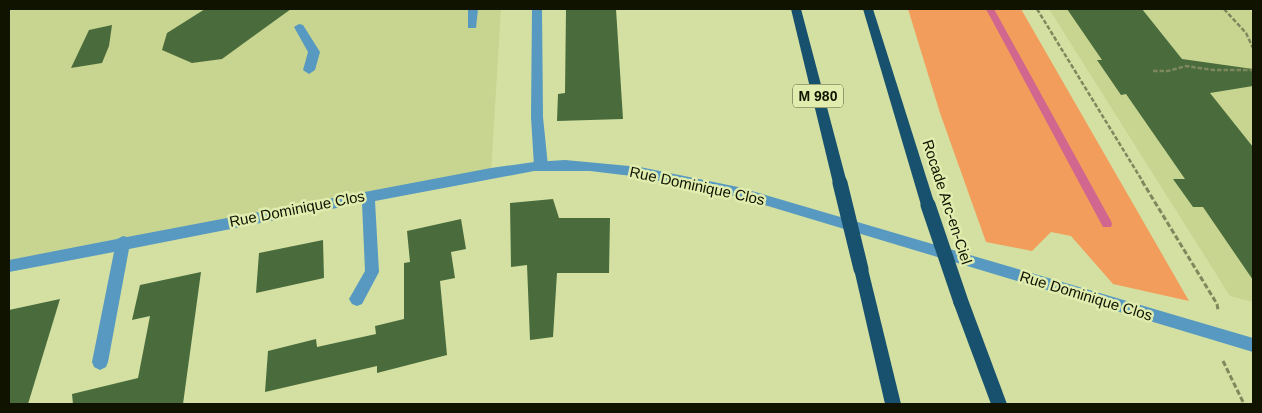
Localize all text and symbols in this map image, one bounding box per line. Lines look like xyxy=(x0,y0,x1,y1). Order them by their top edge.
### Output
road number: M 980 xyxy=(793,84,843,108)
street label: Rocade Arc-en-Ciel xyxy=(919,137,976,266)
street label: Rue Dominique Clos xyxy=(628,163,766,208)
street label: Rue Dominique Clos xyxy=(228,187,366,230)
street label: Rue Dominique Clos xyxy=(1018,267,1154,324)

